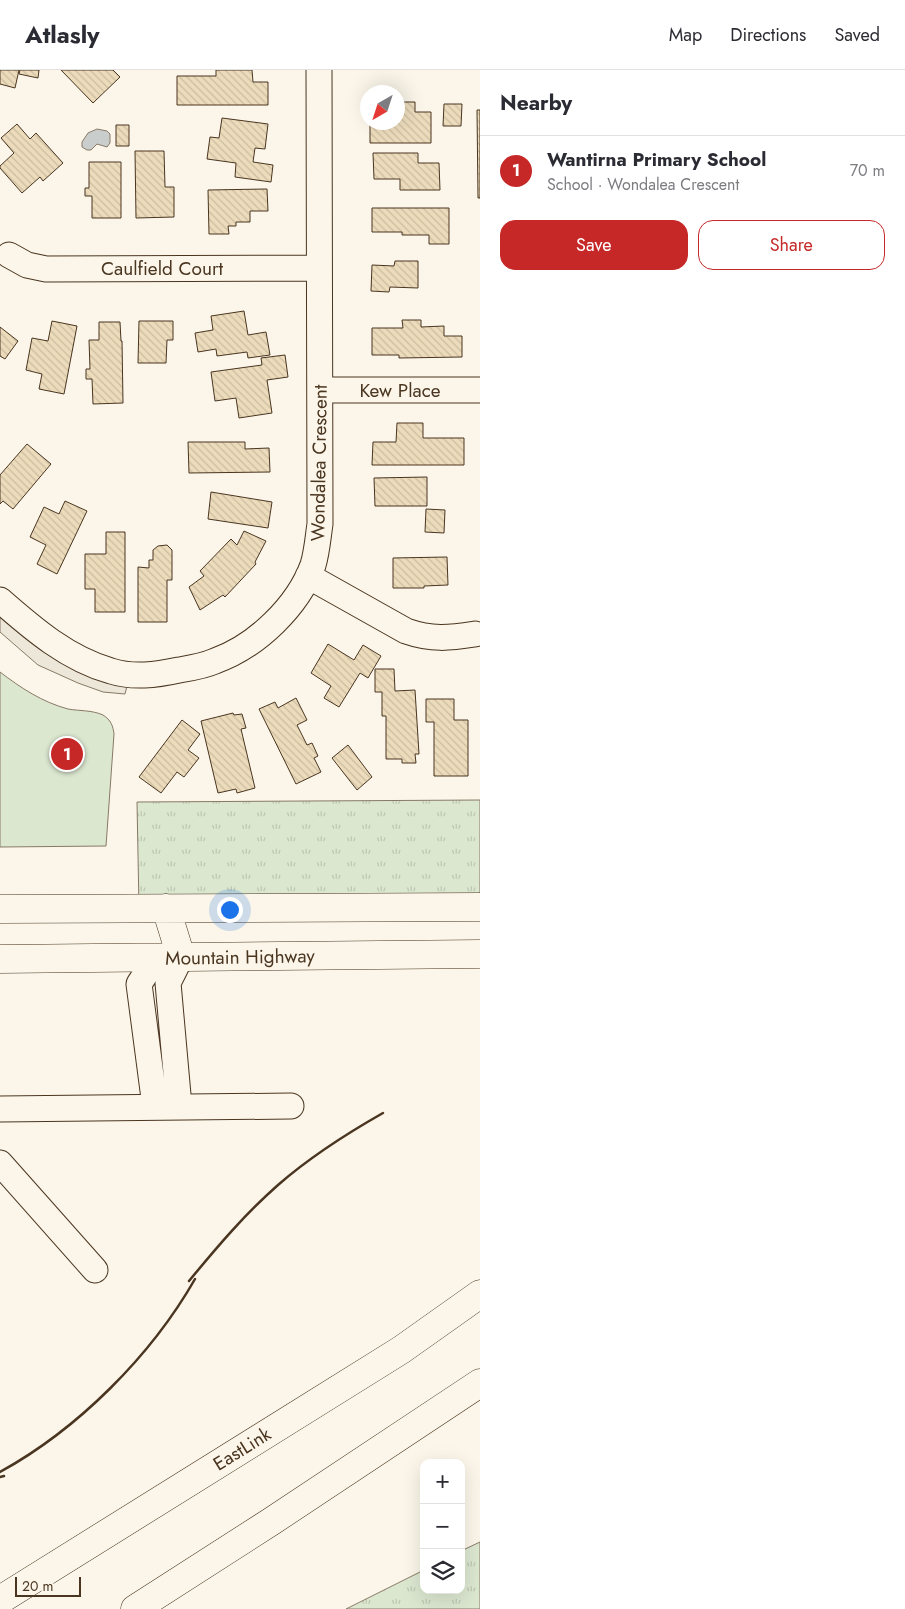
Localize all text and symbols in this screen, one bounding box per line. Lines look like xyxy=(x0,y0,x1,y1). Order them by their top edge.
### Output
text: Atlasly xyxy=(25,17,100,52)
text: Map xyxy=(669,22,702,48)
text: Directions xyxy=(730,22,806,48)
text: Saved xyxy=(834,22,880,48)
north arrow xyxy=(360,85,405,130)
text: Nearby xyxy=(500,88,572,118)
text: Wantirna Primary School xyxy=(547,146,766,173)
text: 1 xyxy=(512,159,520,182)
text: 70 m xyxy=(850,159,885,182)
text: School · Wondalea Crescent xyxy=(547,173,739,196)
button: Save xyxy=(500,220,688,270)
button: Share xyxy=(698,220,885,270)
street label: Caulfield Court xyxy=(101,255,223,282)
street label: Kew Place xyxy=(359,377,441,404)
street label: Wondalea Crescent xyxy=(304,384,334,542)
pin: 1 xyxy=(51,735,83,773)
your location xyxy=(217,897,243,923)
street label: Mountain Highway xyxy=(165,942,316,972)
street label: EastLink xyxy=(208,1420,277,1477)
map controls xyxy=(420,1459,465,1594)
button: + xyxy=(420,1459,465,1504)
button: − xyxy=(420,1504,465,1549)
button: layers xyxy=(420,1549,465,1594)
scale bar xyxy=(15,1574,81,1597)
text: 20 m xyxy=(22,1576,54,1596)

